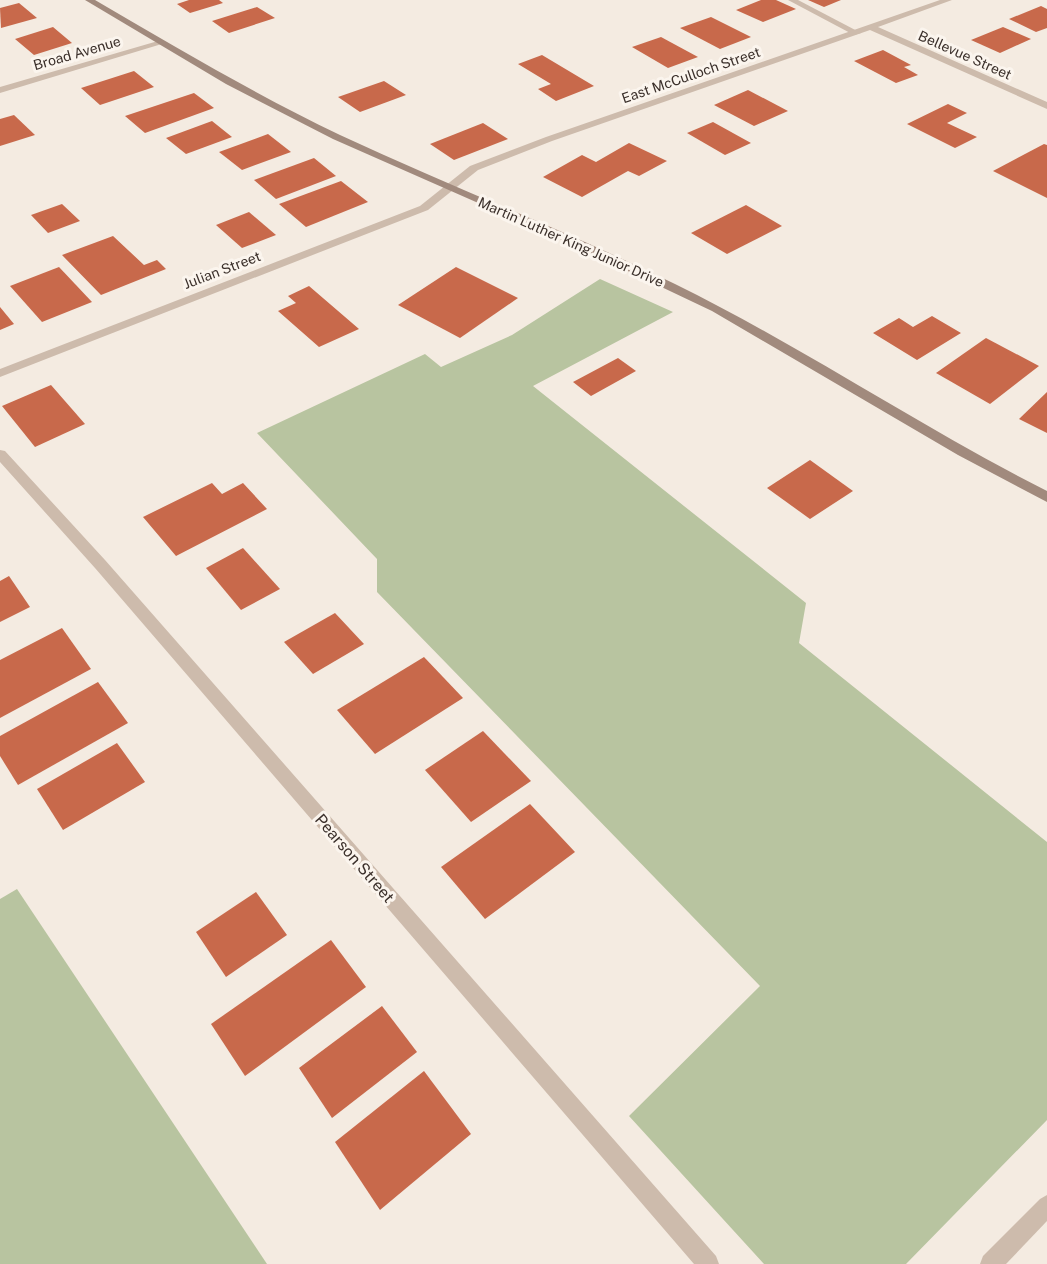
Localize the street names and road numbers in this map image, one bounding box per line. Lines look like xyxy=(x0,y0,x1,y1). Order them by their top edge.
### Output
street label: Bellevue Street xyxy=(916,27,1014,83)
street label: Broad Avenue xyxy=(31,33,123,73)
street label: East McCulloch Street xyxy=(620,44,762,106)
street label: Martin Luther King Junior Drive xyxy=(476,194,666,290)
street label: Julian Street xyxy=(181,248,263,292)
street label: Pearson Street xyxy=(311,810,398,906)

